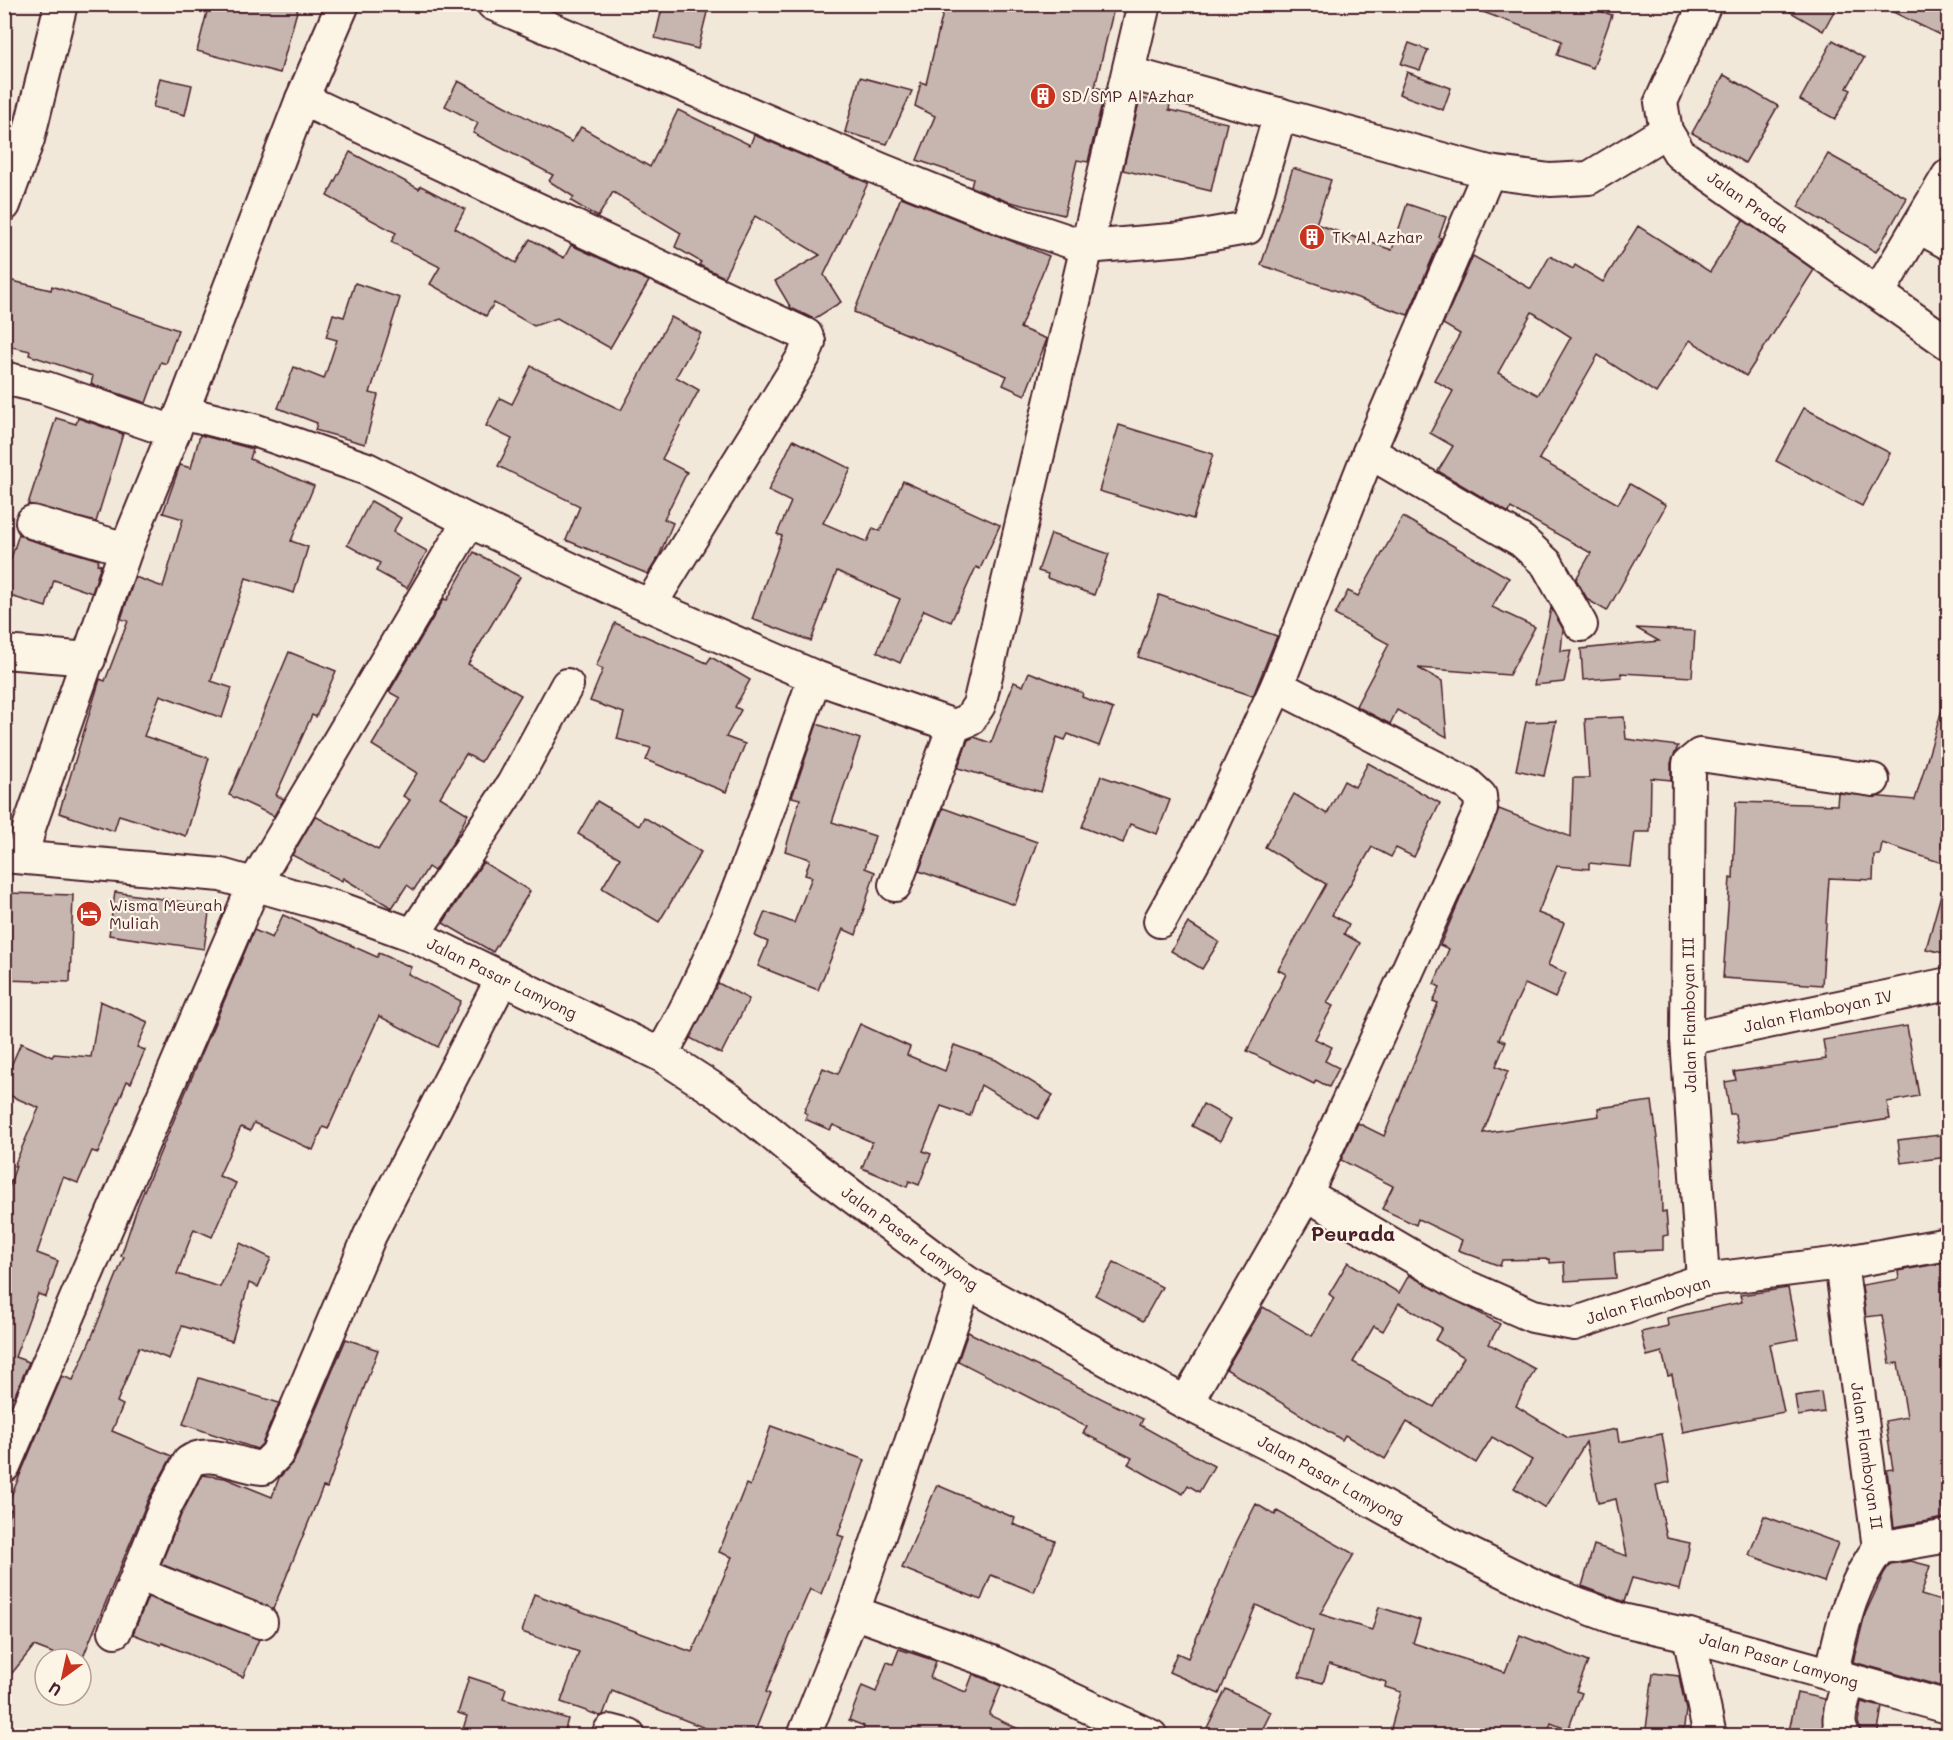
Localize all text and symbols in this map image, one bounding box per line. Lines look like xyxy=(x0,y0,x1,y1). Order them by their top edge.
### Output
building icon: SD/SMP Al Azhar xyxy=(1028,81,1058,111)
place label: SD/SMP Al Azhar xyxy=(1062,85,1194,106)
street label: Jalan Prada xyxy=(1704,166,1793,237)
building icon: TK Al Azhar xyxy=(1297,222,1327,252)
place label: TK Al Azhar xyxy=(1332,226,1423,247)
place label: Wisma Meurah Muliah xyxy=(109,894,222,933)
hotel icon: Wisma Meurah Muliah xyxy=(74,899,104,929)
street label: Jalan Pasar Lamyong xyxy=(424,932,581,1023)
street label: Jalan Flamboyan III xyxy=(1677,937,1700,1093)
street label: Jalan Flamboyan IV xyxy=(1742,984,1894,1037)
street label: Jalan Pasar Lamyong xyxy=(838,1181,983,1294)
district label: Peurada xyxy=(1311,1220,1395,1246)
street label: Jalan Flamboyan xyxy=(1583,1271,1713,1328)
street label: Jalan Flamboyan II xyxy=(1847,1381,1888,1531)
street label: Jalan Pasar Lamyong xyxy=(1254,1430,1408,1528)
street label: Jalan Pasar Lamyong xyxy=(1697,1627,1861,1692)
north arrow xyxy=(33,1647,93,1707)
text: U xyxy=(44,1678,65,1702)

